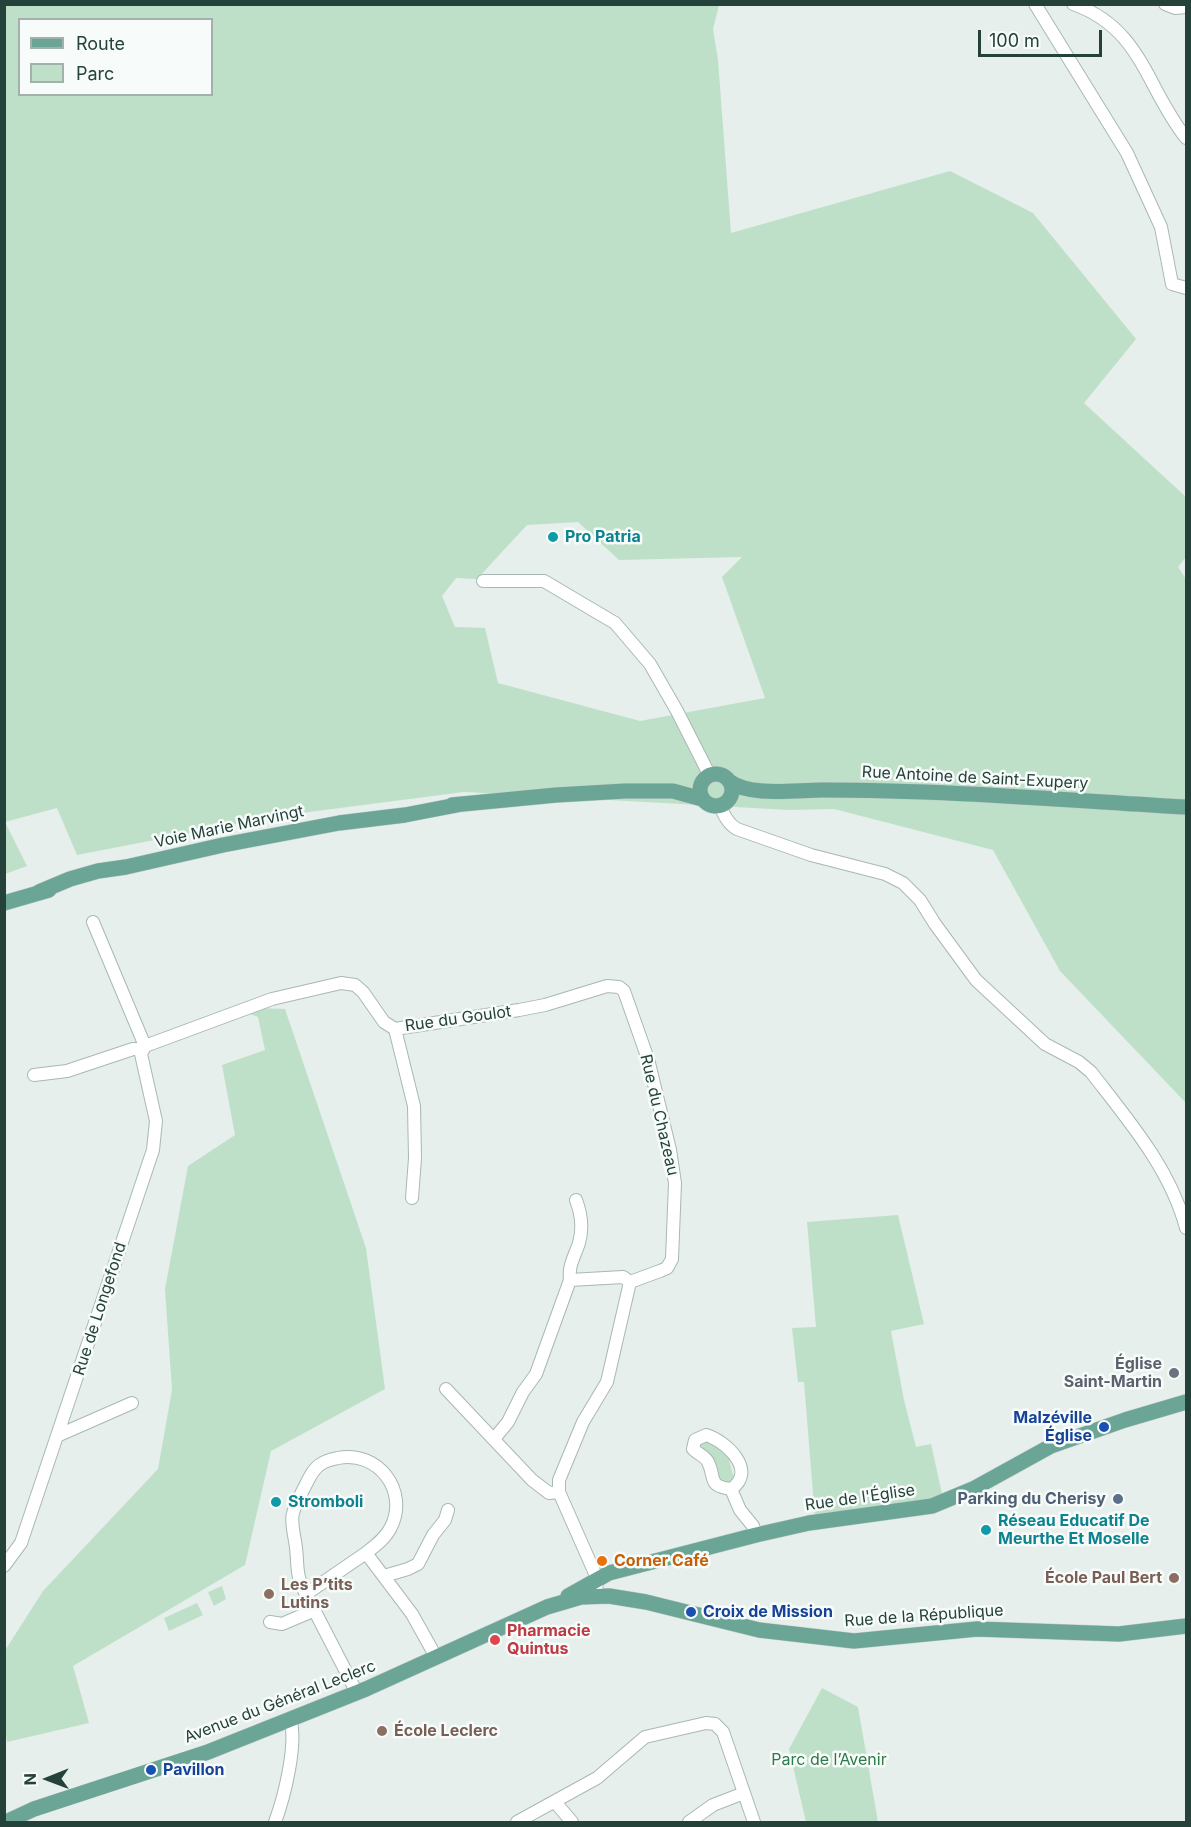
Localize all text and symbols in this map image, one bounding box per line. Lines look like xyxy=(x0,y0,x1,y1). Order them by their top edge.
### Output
legend xyxy=(18,18,213,96)
scale bar xyxy=(981,18,1106,56)
text: 100 m xyxy=(989,30,1040,51)
text: Route xyxy=(76,33,125,54)
text: Parc xyxy=(76,63,114,84)
place label: Pro Patria xyxy=(565,527,641,547)
marker: Pro Patria xyxy=(546,530,560,544)
street label: Rue Antoine de Saint-Exupery xyxy=(861,762,1089,794)
street label: Voie Marie Marvingt xyxy=(153,802,305,852)
street label: Rue du Goulot xyxy=(404,1002,512,1036)
street label: Rue du Chazeau xyxy=(636,1052,682,1178)
street label: Rue de Longefond xyxy=(69,1240,131,1378)
place label: Église Saint-Martin xyxy=(1064,1354,1162,1392)
marker: Église Saint-Martin xyxy=(1167,1366,1181,1380)
place label: Malzéville Église xyxy=(1013,1408,1092,1446)
marker: Malzéville Église xyxy=(1097,1420,1111,1434)
street label: Rue de l'Église xyxy=(804,1481,916,1515)
place label: Parking du Cherisy xyxy=(958,1489,1106,1509)
place label: Stromboli xyxy=(288,1492,363,1512)
marker: Parking du Cherisy xyxy=(1111,1492,1125,1506)
marker: Stromboli xyxy=(269,1495,283,1509)
place label: Réseau Educatif De Meurthe Et Moselle xyxy=(998,1511,1150,1549)
marker: Réseau Educatif De Meurthe Et Moselle xyxy=(979,1523,993,1537)
place label: Corner Café xyxy=(614,1551,709,1571)
marker: Corner Café xyxy=(595,1554,609,1568)
place label: École Paul Bert xyxy=(1045,1568,1162,1588)
marker: École Paul Bert xyxy=(1167,1571,1181,1585)
place label: Les P’tits Lutins xyxy=(281,1575,353,1613)
marker: Les P’tits Lutins xyxy=(262,1587,276,1601)
street label: Rue de la République xyxy=(844,1601,1004,1631)
place label: Croix de Mission xyxy=(703,1602,833,1622)
marker: Croix de Mission xyxy=(684,1605,698,1619)
place label: Pharmacie Quintus xyxy=(507,1621,590,1659)
marker: Pharmacie Quintus xyxy=(488,1633,502,1647)
street label: Avenue du Général Leclerc xyxy=(182,1657,378,1747)
place label: École Leclerc xyxy=(394,1721,498,1741)
marker: École Leclerc xyxy=(375,1724,389,1738)
north arrow xyxy=(18,1749,78,1809)
park label: Parc de l’Avenir xyxy=(771,1750,887,1770)
place label: Pavillon xyxy=(163,1760,225,1780)
marker: Pavillon xyxy=(144,1763,158,1777)
text: N xyxy=(20,1773,40,1786)

